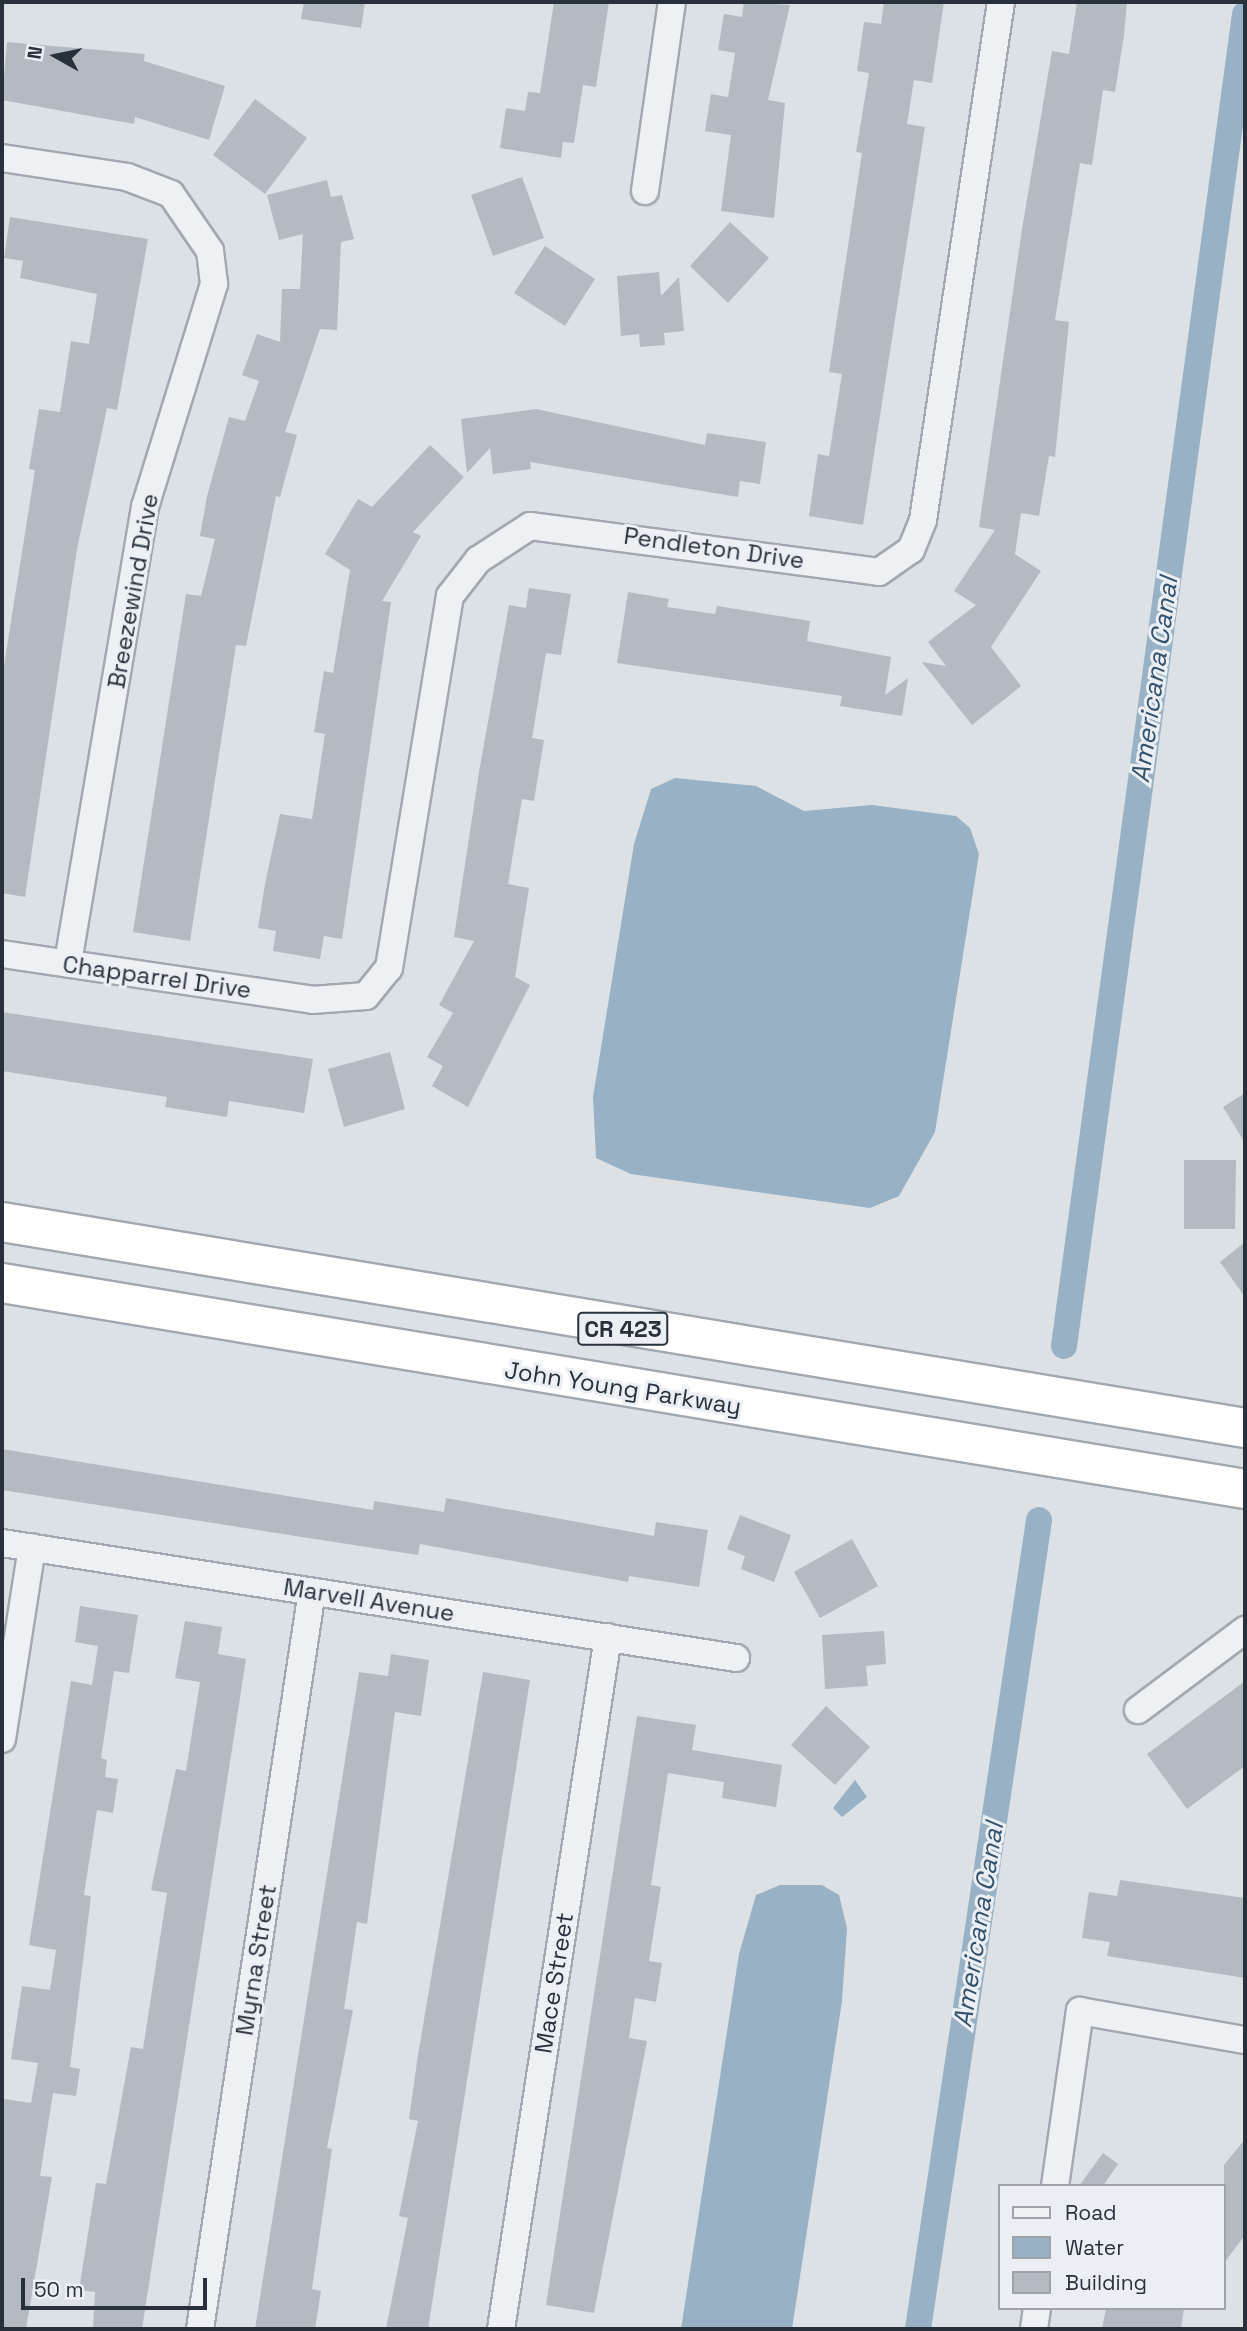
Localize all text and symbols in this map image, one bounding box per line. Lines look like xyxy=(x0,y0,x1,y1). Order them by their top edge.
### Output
north arrow xyxy=(21,21,91,91)
text: N xyxy=(21,44,48,61)
street label: Breezewind Drive xyxy=(102,491,164,691)
street label: Pendleton Drive xyxy=(622,521,806,575)
water label: Americana Canal xyxy=(1125,575,1185,785)
street label: Chapparrel Drive xyxy=(61,950,253,1004)
road number: CR 423 xyxy=(576,1310,670,1348)
street label: John Young Parkway xyxy=(502,1355,744,1421)
street label: Marvell Avenue xyxy=(281,1572,457,1628)
water label: Americana Canal xyxy=(947,1820,1011,2030)
street label: Myrna Street xyxy=(230,1882,282,2038)
street label: Mace Street xyxy=(529,1910,579,2056)
legend xyxy=(998,2184,1226,2310)
text: Road xyxy=(1065,2199,1117,2226)
text: Water xyxy=(1065,2234,1124,2261)
scale bar xyxy=(24,2264,210,2308)
text: Building xyxy=(1065,2269,1147,2296)
text: 50 m xyxy=(34,2276,84,2303)

